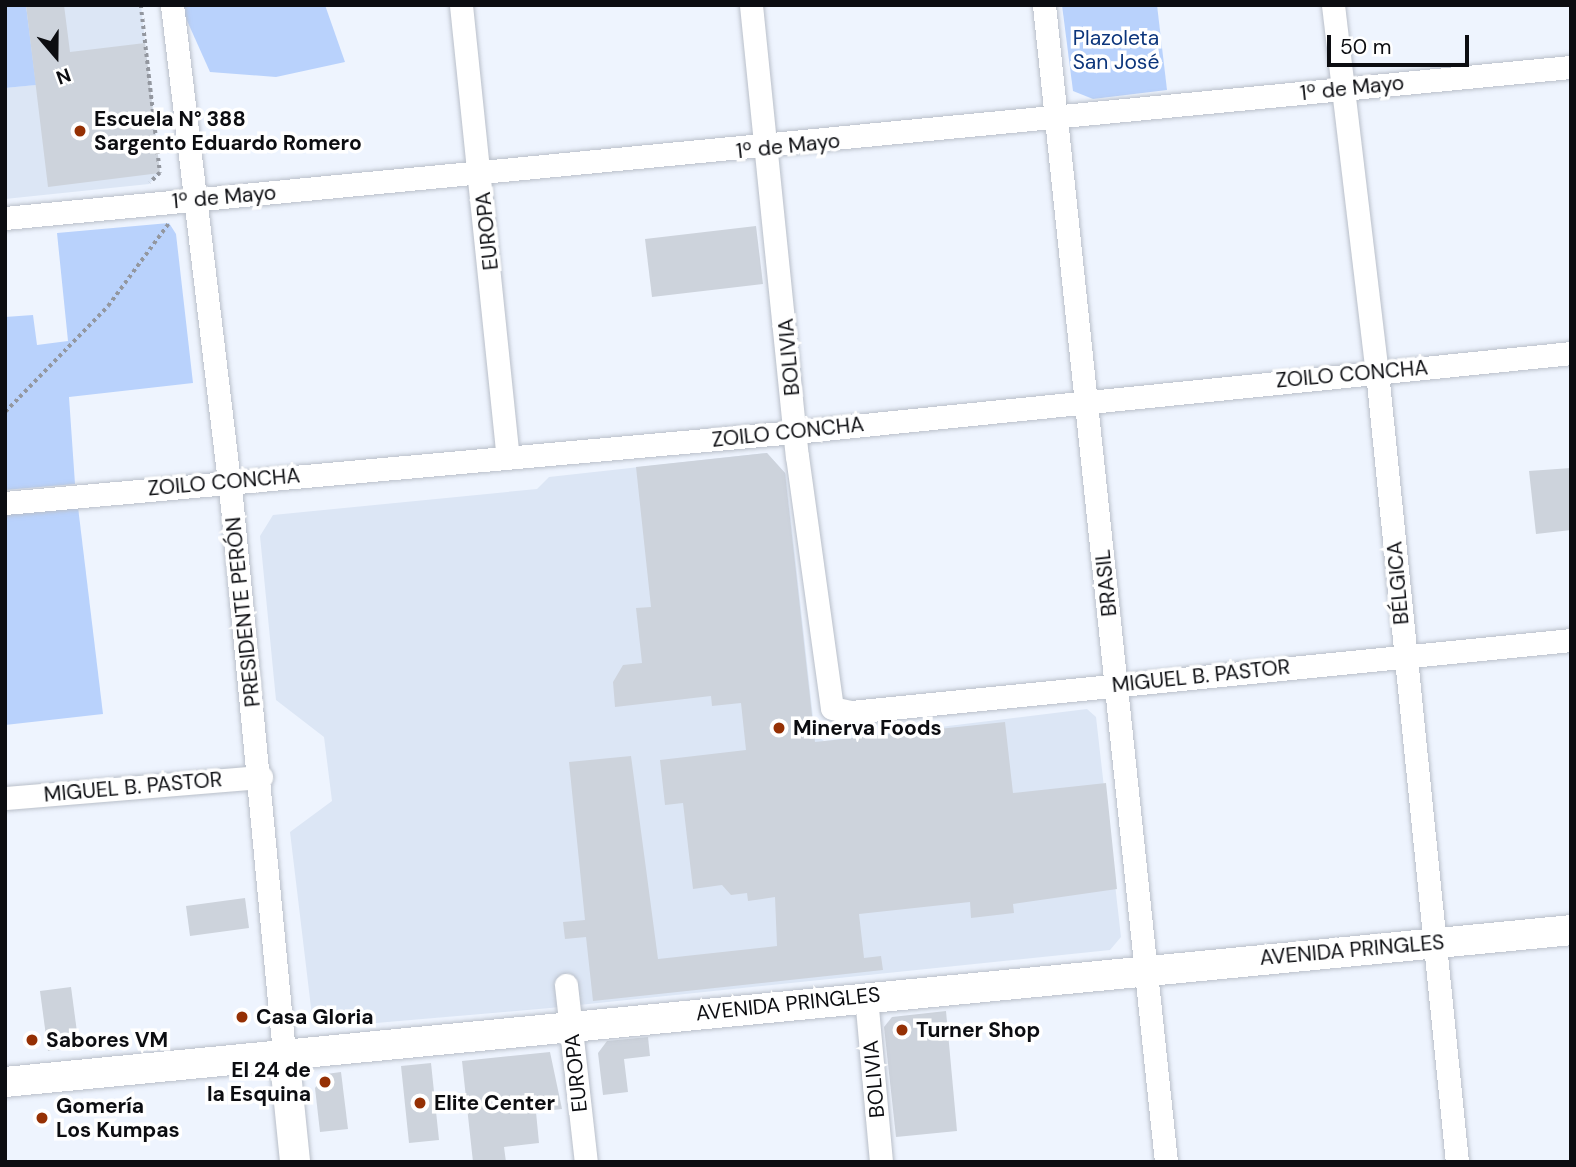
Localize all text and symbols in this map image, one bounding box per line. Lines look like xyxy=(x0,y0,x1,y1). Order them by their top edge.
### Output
north arrow xyxy=(21,21,91,91)
scale bar xyxy=(1331,21,1473,65)
park label: Plazoleta San José xyxy=(1073,25,1159,75)
text: 50 m xyxy=(1340,33,1391,61)
text: N xyxy=(53,62,74,90)
street label: 1º de Mayo xyxy=(1299,70,1405,106)
place label: Escuela N° 388 Sargento Eduardo Romero xyxy=(94,106,362,156)
marker: Escuela N° 388 Sargento Eduardo Romero xyxy=(72,123,88,139)
street label: 1º de Mayo xyxy=(735,128,841,164)
street label: 1º de Mayo xyxy=(171,180,277,214)
street label: EUROPA xyxy=(470,191,504,271)
street label: BOLIVIA xyxy=(773,317,805,397)
street label: ZOILO CONCHA xyxy=(1275,355,1429,393)
street label: ZOILO CONCHA xyxy=(711,411,865,453)
street label: ZOILO CONCHA xyxy=(147,463,301,501)
street label: PRESIDENTE PERÓN xyxy=(220,516,266,708)
street label: BÉLGICA xyxy=(1382,540,1414,626)
street label: BRASIL xyxy=(1090,548,1122,618)
street label: MIGUEL B. PASTOR xyxy=(1111,654,1291,698)
place label: Minerva Foods xyxy=(793,715,942,741)
marker: Minerva Foods xyxy=(771,720,787,736)
street label: MIGUEL B. PASTOR xyxy=(43,767,223,807)
street label: AVENIDA PRINGLES xyxy=(1259,929,1445,971)
street label: AVENIDA PRINGLES xyxy=(695,982,881,1026)
place label: Casa Gloria xyxy=(256,1004,374,1030)
marker: Casa Gloria xyxy=(234,1009,250,1025)
place label: Turner Shop xyxy=(916,1017,1040,1043)
marker: Turner Shop xyxy=(894,1022,910,1038)
place label: Sabores VM xyxy=(46,1027,168,1053)
marker: Sabores VM xyxy=(24,1032,40,1048)
street label: EUROPA xyxy=(559,1033,593,1113)
street label: BOLIVIA xyxy=(858,1039,890,1119)
place label: El 24 de la Esquina xyxy=(207,1057,311,1107)
marker: El 24 de la Esquina xyxy=(317,1074,333,1090)
place label: Elite Center xyxy=(434,1090,555,1116)
place label: Gomería Los Kumpas xyxy=(56,1093,180,1143)
marker: Elite Center xyxy=(412,1095,428,1111)
marker: Gomería Los Kumpas xyxy=(34,1110,50,1126)

